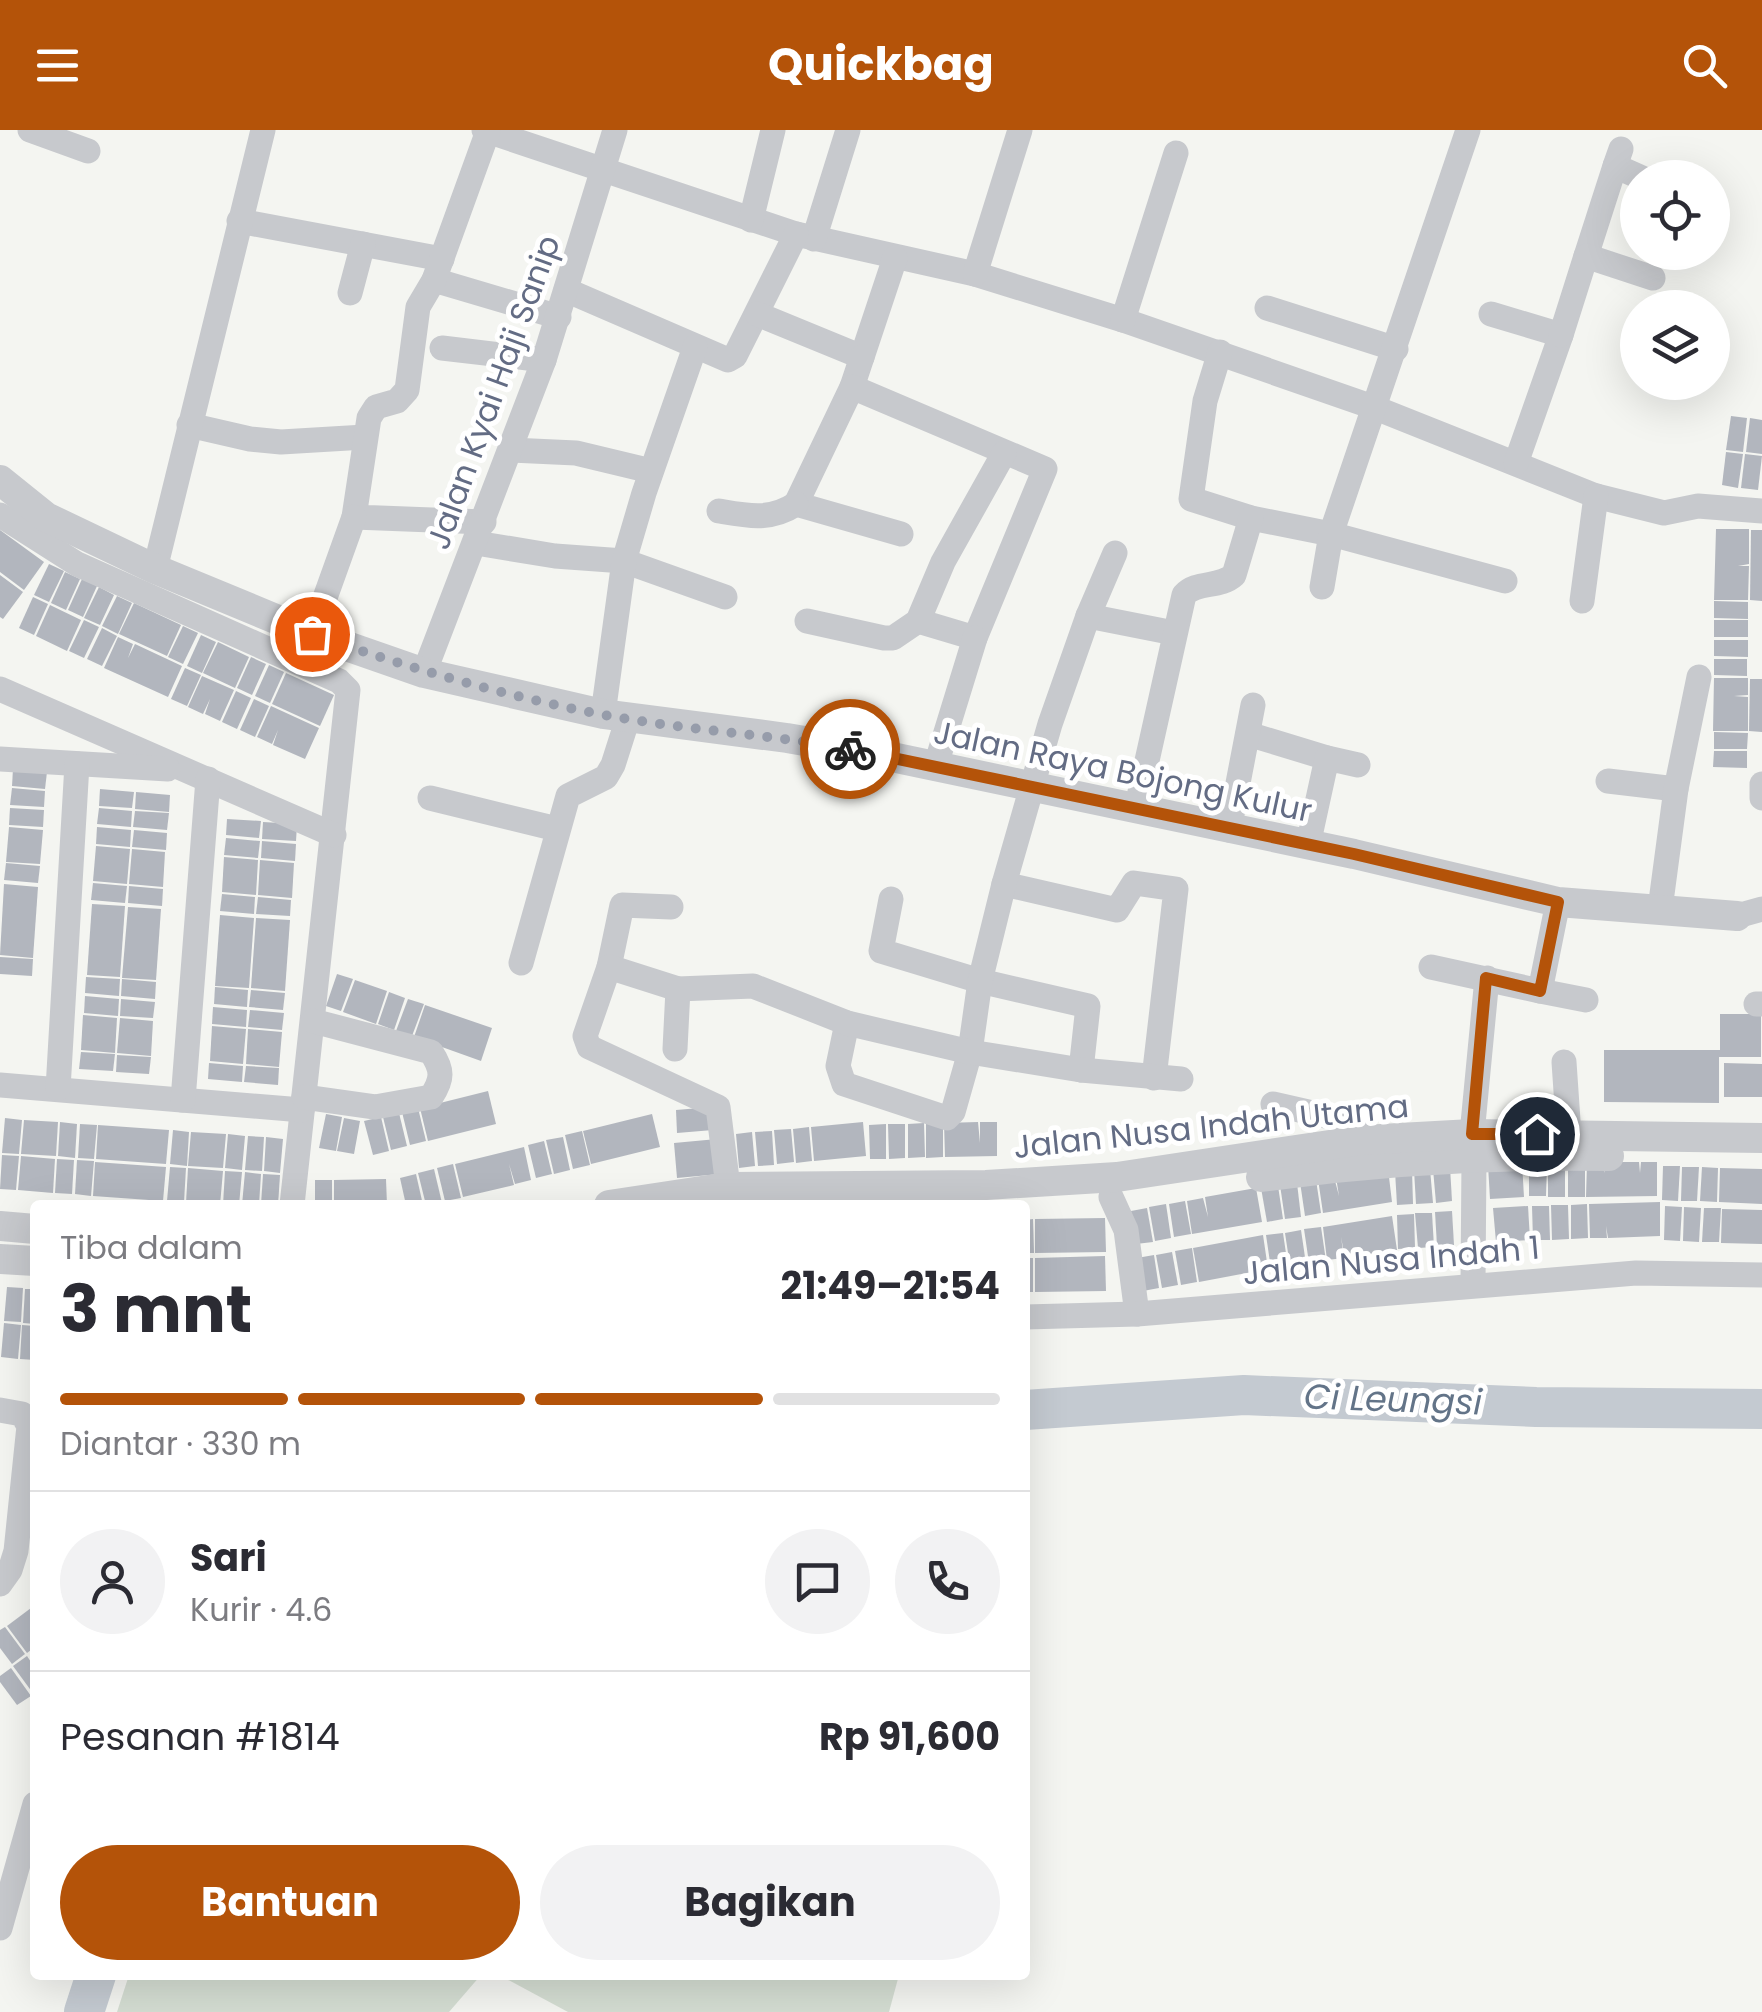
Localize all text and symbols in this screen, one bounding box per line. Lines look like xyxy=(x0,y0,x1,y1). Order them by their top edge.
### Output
text: Quickbag xyxy=(768,33,994,96)
icon: menu xyxy=(30,38,85,93)
icon: search xyxy=(1677,38,1732,93)
map controls xyxy=(1620,160,1730,400)
button: locate xyxy=(1620,160,1730,270)
street label: Jalan Kyai Haji Sanip xyxy=(415,229,571,555)
button: layers xyxy=(1620,290,1730,400)
pin xyxy=(270,592,355,677)
icon: bag xyxy=(285,607,340,662)
courier xyxy=(800,699,900,799)
street label: Jalan Raya Bojong Kulur xyxy=(930,709,1316,833)
icon: bike xyxy=(823,722,878,777)
street label: Jalan Nusa Indah Utama xyxy=(1011,1083,1411,1169)
pin xyxy=(1495,1092,1580,1177)
icon: home xyxy=(1510,1107,1565,1162)
text: Tiba dalam xyxy=(60,1225,243,1270)
street label: Jalan Nusa Indah 1 xyxy=(1241,1225,1541,1295)
text: 21:49–21:54 xyxy=(781,1259,1000,1312)
text: 3 mnt xyxy=(60,1264,252,1355)
water label: Ci Leungsi xyxy=(1303,1371,1484,1427)
text: Diantar · 330 m xyxy=(60,1421,301,1466)
button: person xyxy=(60,1529,165,1634)
button: chat xyxy=(765,1529,870,1634)
button: phone xyxy=(895,1529,1000,1634)
text: Sari xyxy=(190,1531,267,1584)
text: Kurir · 4.6 xyxy=(190,1587,332,1632)
text: Pesanan #1814 xyxy=(60,1710,340,1763)
text: Rp 91,600 xyxy=(819,1710,1000,1763)
button: Bantuan xyxy=(60,1845,520,1960)
button: Bagikan xyxy=(540,1845,1000,1960)

